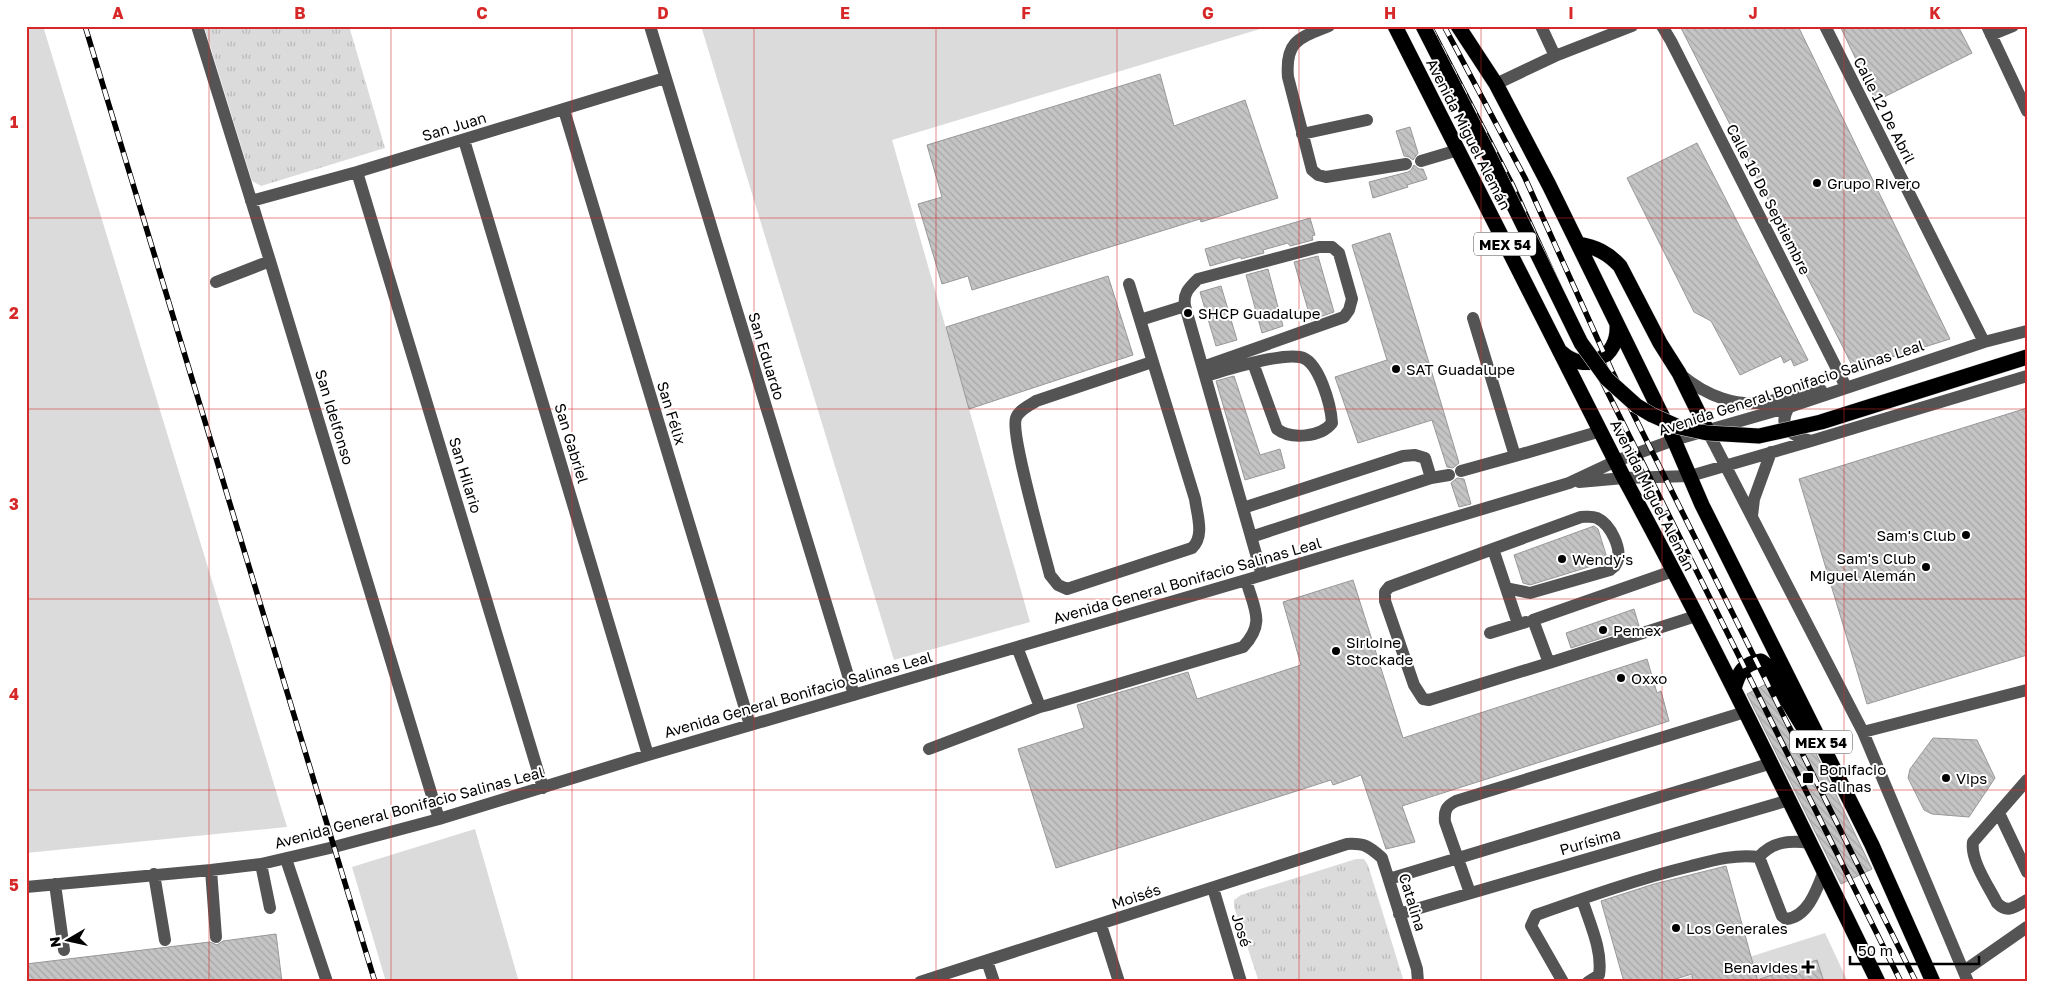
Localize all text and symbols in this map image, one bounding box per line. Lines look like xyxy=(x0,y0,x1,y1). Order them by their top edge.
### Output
text: A xyxy=(112,3,124,23)
text: B xyxy=(294,3,306,23)
text: C xyxy=(476,3,488,23)
text: D xyxy=(657,3,669,23)
text: E xyxy=(840,3,850,23)
text: F xyxy=(1021,3,1031,23)
text: G xyxy=(1202,3,1214,23)
text: H xyxy=(1384,3,1396,23)
text: I xyxy=(1568,3,1574,23)
text: J xyxy=(1748,3,1758,23)
text: K xyxy=(1929,3,1941,23)
street label: Calle 12 De Abril xyxy=(1850,54,1920,166)
street label: Avenida Miguel Alemán xyxy=(1423,55,1515,213)
street label: San Juan xyxy=(420,108,488,144)
text: 1 xyxy=(10,112,18,132)
street label: Calle 16 De Septiembre xyxy=(1723,121,1815,278)
place label: Grupo Rivero xyxy=(1827,174,1920,192)
marker: Grupo Rivero xyxy=(1811,177,1823,189)
road number: MEX 54 xyxy=(1474,232,1536,255)
text: 2 xyxy=(9,303,19,323)
place label: SHCP Guadalupe xyxy=(1198,304,1321,322)
marker: SHCP Guadalupe xyxy=(1182,307,1194,319)
street label: San Eduardo xyxy=(745,310,789,402)
street label: Avenida General Bonifacio Salinas Leal xyxy=(1656,335,1926,439)
place label: SAT Guadalupe xyxy=(1406,360,1515,378)
marker: SAT Guadalupe xyxy=(1390,363,1402,375)
street label: San Idelfonso xyxy=(312,367,358,467)
street label: San Félix xyxy=(654,379,690,447)
street label: San Gabriel xyxy=(551,401,593,485)
street label: Avenida Miguel Alemán xyxy=(1607,416,1699,574)
street label: San Hilario xyxy=(446,435,486,515)
text: 3 xyxy=(9,494,19,514)
place label: Sam's Club xyxy=(1876,526,1956,544)
marker: Sam's Club xyxy=(1960,529,1972,541)
street label: Avenida General Bonifacio Salinas Leal xyxy=(1051,533,1323,627)
place label: Sam's Club Miguel Alemán xyxy=(1809,549,1916,584)
place label: Wendy's xyxy=(1572,550,1633,568)
marker: Wendy's xyxy=(1556,553,1568,565)
marker: Sam's Club Miguel Alemán xyxy=(1920,561,1932,573)
place label: Pemex xyxy=(1613,621,1661,639)
marker: Pemex xyxy=(1597,624,1609,636)
place label: Sirloine Stockade xyxy=(1346,633,1414,668)
marker: Sirloine Stockade xyxy=(1330,645,1342,657)
street label: Avenida General Bonifacio Salinas Leal xyxy=(662,647,934,741)
place label: Oxxo xyxy=(1631,669,1667,687)
marker: Oxxo xyxy=(1615,672,1627,684)
text: 4 xyxy=(9,684,19,704)
road number: MEX 54 xyxy=(1790,730,1852,754)
place label: Bonifacio Salinas xyxy=(1819,760,1886,795)
street label: Avenida General Bonifacio Salinas Leal xyxy=(272,762,546,852)
place label: Vips xyxy=(1956,769,1987,787)
marker: Bonifacio Salinas xyxy=(1801,771,1815,785)
marker: Vips xyxy=(1940,772,1952,784)
street label: Purísima xyxy=(1557,824,1623,858)
street label: Catalina xyxy=(1396,871,1430,933)
text: 5 xyxy=(9,875,19,895)
street label: Moisés xyxy=(1109,880,1163,912)
street label: José xyxy=(1228,911,1256,949)
north arrow xyxy=(42,916,92,966)
place label: Los Generales xyxy=(1686,919,1788,937)
marker: Los Generales xyxy=(1670,922,1682,934)
scale bar xyxy=(1850,933,1979,965)
text: N xyxy=(45,936,64,949)
text: 50 m xyxy=(1858,941,1893,959)
place label: Benavides xyxy=(1724,958,1798,976)
marker: Benavides xyxy=(1802,961,1814,973)

